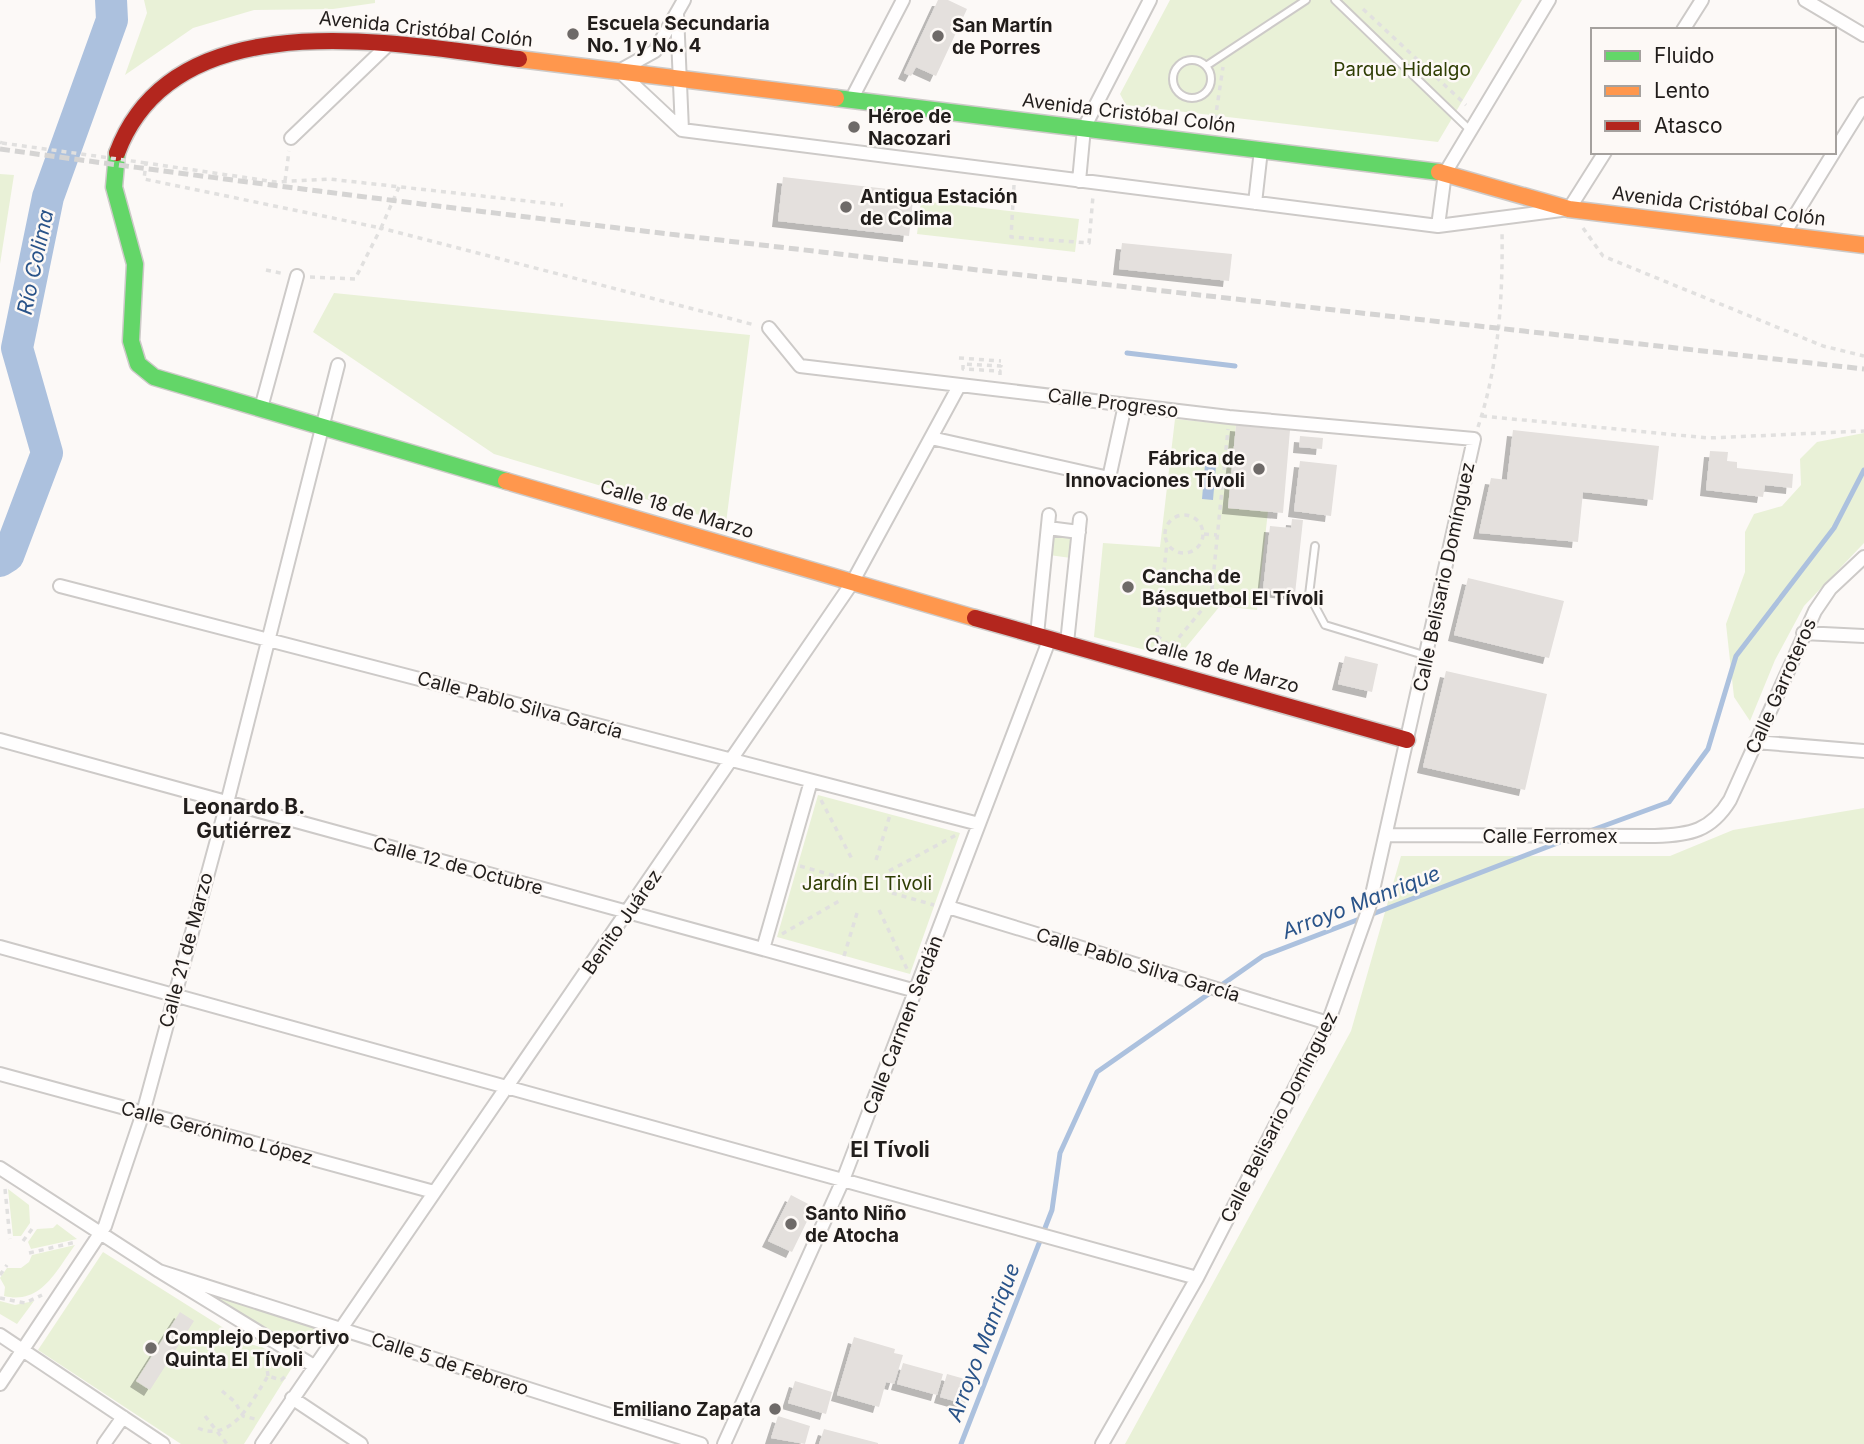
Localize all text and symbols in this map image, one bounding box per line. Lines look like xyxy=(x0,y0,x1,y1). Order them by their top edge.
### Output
street label: Avenida Cristóbal Colón xyxy=(318,6,534,52)
place label: Escuela Secundaria No. 1 y No. 4 xyxy=(587,12,770,57)
place label: San Martín de Porres xyxy=(952,14,1053,59)
marker: Escuela Secundaria No. 1 y No. 4 xyxy=(565,26,581,42)
marker: San Martín de Porres xyxy=(930,28,946,44)
legend xyxy=(1591,28,1836,154)
text: Fluido xyxy=(1654,43,1714,68)
park label: Parque Hidalgo xyxy=(1333,58,1471,81)
text: Lento xyxy=(1654,78,1710,103)
street label: Avenida Cristóbal Colón xyxy=(1021,88,1237,138)
place label: Héroe de Nacozari xyxy=(868,105,952,150)
text: Atasco xyxy=(1654,113,1723,138)
marker: Héroe de Nacozari xyxy=(846,119,862,135)
street label: Avenida Cristóbal Colón xyxy=(1611,181,1827,231)
place label: Antigua Estación de Colima xyxy=(860,185,1018,230)
marker: Antigua Estación de Colima xyxy=(838,199,854,215)
water label: Río Colima xyxy=(12,207,58,317)
street label: Calle Progreso xyxy=(1046,384,1180,422)
place label: Fábrica de Innovaciones Tívoli xyxy=(1065,447,1245,492)
street label: Calle Belisario Domínguez xyxy=(1408,460,1480,694)
marker: Fábrica de Innovaciones Tívoli xyxy=(1251,461,1267,477)
street label: Calle 18 de Marzo xyxy=(597,475,757,543)
place label: Cancha de Básquetbol El Tívoli xyxy=(1142,565,1324,610)
marker: Cancha de Básquetbol El Tívoli xyxy=(1120,579,1136,595)
street label: Calle Garroteros xyxy=(1741,615,1821,757)
street label: Calle 18 de Marzo xyxy=(1142,632,1302,698)
street label: Calle Pablo Silva García xyxy=(415,666,625,744)
district label: Leonardo B. Gutiérrez xyxy=(183,794,305,843)
street label: Calle Ferromex xyxy=(1482,825,1618,848)
street label: Calle 12 de Octubre xyxy=(370,832,546,900)
water label: Arroyo Manrique xyxy=(1277,860,1444,944)
street label: Benito Juárez xyxy=(577,865,667,979)
street label: Calle 21 de Marzo xyxy=(154,870,218,1030)
park label: Jardín El Tivoli xyxy=(802,872,932,895)
street label: Calle Pablo Silva García xyxy=(1033,923,1243,1007)
street label: Calle Carmen Serdán xyxy=(858,932,948,1118)
street label: Calle Belisario Domínguez xyxy=(1216,1007,1342,1227)
street label: Calle Gerónimo López xyxy=(118,1096,316,1170)
district label: El Tívoli xyxy=(850,1137,930,1162)
place label: Santo Niño de Atocha xyxy=(805,1202,906,1247)
marker: Santo Niño de Atocha xyxy=(783,1216,799,1232)
water label: Arroyo Manrique xyxy=(941,1259,1025,1426)
place label: Complejo Deportivo Quinta El Tívoli xyxy=(165,1326,349,1371)
street label: Calle 5 de Febrero xyxy=(368,1328,532,1400)
marker: Complejo Deportivo Quinta El Tívoli xyxy=(143,1340,159,1356)
place label: Emiliano Zapata xyxy=(613,1398,761,1421)
marker: Emiliano Zapata xyxy=(767,1401,783,1417)

